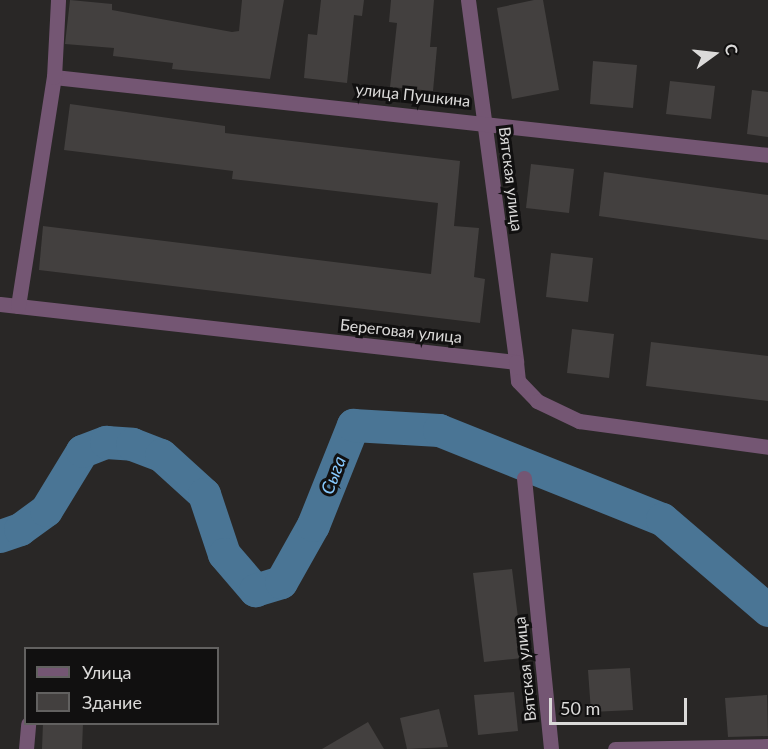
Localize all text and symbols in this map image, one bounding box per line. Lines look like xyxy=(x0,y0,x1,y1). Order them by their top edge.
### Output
north arrow xyxy=(684,24,744,84)
text: С xyxy=(721,42,742,57)
street label: улица Пушкина xyxy=(355,79,471,111)
street label: Вятская улица xyxy=(495,126,527,232)
street label: Береговая улица xyxy=(339,315,463,347)
water label: Сыга xyxy=(316,453,350,497)
street label: Вятская улица xyxy=(510,616,540,722)
legend xyxy=(24,647,219,725)
text: Улица xyxy=(82,661,132,683)
scale bar xyxy=(552,686,690,724)
text: Здание xyxy=(82,691,142,713)
text: 50 m xyxy=(560,697,600,719)

